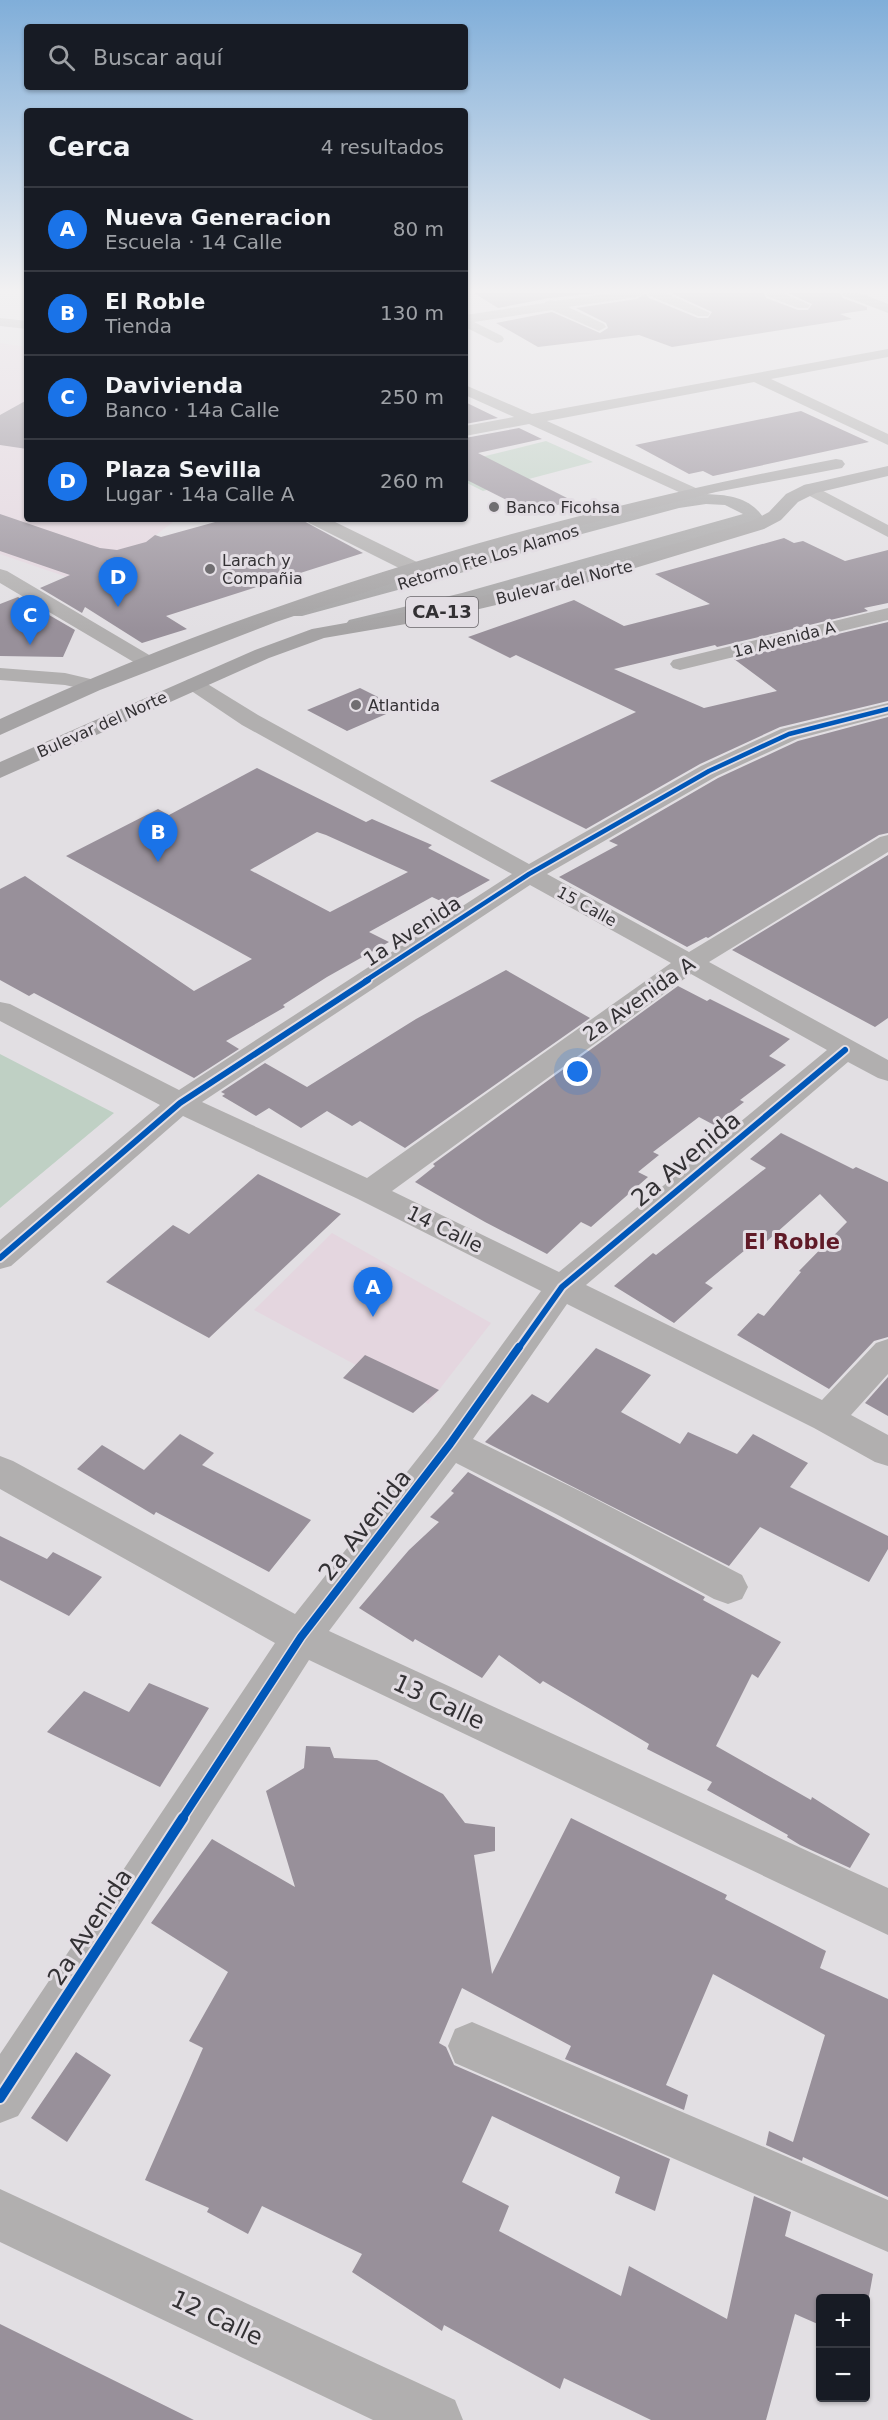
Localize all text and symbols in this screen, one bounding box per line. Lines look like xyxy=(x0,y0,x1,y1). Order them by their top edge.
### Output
search box xyxy=(24,24,468,90)
icon: search xyxy=(45,41,78,74)
text: Buscar aquí xyxy=(93,45,223,70)
text: Cerca xyxy=(48,132,131,162)
text: 4 resultados xyxy=(321,135,444,159)
text: Nueva Generacion xyxy=(105,205,331,230)
text: A xyxy=(60,217,75,241)
text: 80 m xyxy=(393,217,444,241)
text: Escuela · 14 Calle xyxy=(105,230,282,254)
text: El Roble xyxy=(105,289,206,314)
text: B xyxy=(60,301,75,325)
text: 130 m xyxy=(380,301,444,325)
text: Tienda xyxy=(105,314,172,338)
text: Davivienda xyxy=(105,373,243,398)
text: C xyxy=(60,385,75,409)
text: 250 m xyxy=(380,385,444,409)
text: Banco · 14a Calle xyxy=(105,398,280,422)
text: Plaza Sevilla xyxy=(105,457,261,482)
text: D xyxy=(59,469,76,493)
text: 260 m xyxy=(380,469,444,493)
text: Lugar · 14a Calle A xyxy=(105,482,294,506)
place label: Banco Ficohsa xyxy=(506,498,620,517)
marker: Banco Ficohsa xyxy=(487,500,501,514)
street label: Retorno Fte Los Alamos xyxy=(395,521,581,594)
place label: Larach y Compañia xyxy=(222,551,303,588)
street label: Bulevar del Norte xyxy=(494,556,634,609)
pin: D xyxy=(98,558,138,607)
marker: Larach y Compañia xyxy=(203,562,217,576)
pin: C xyxy=(10,596,50,645)
road number: CA-13 xyxy=(406,597,478,627)
street label: 1a Avenida A xyxy=(731,618,837,661)
street label: Bulevar del Norte xyxy=(34,687,170,762)
place label: Atlantida xyxy=(368,696,440,715)
marker: Atlantida xyxy=(349,698,363,712)
pin: B xyxy=(138,812,178,862)
street label: 15 Calle xyxy=(554,882,620,931)
street label: 1a Avenida xyxy=(359,891,465,971)
street label: 2a Avenida A xyxy=(578,951,700,1046)
your location xyxy=(563,1057,592,1086)
street label: 2a Avenida xyxy=(626,1105,746,1213)
street label: 14 Calle xyxy=(403,1200,487,1258)
district label: El Roble xyxy=(744,1230,840,1254)
pin: A xyxy=(354,1268,392,1317)
street label: 2a Avenida xyxy=(313,1464,417,1586)
street label: 13 Calle xyxy=(389,1669,489,1735)
street label: 2a Avenida xyxy=(42,1863,138,1991)
street label: 12 Calle xyxy=(167,2285,267,2351)
map controls xyxy=(816,2294,870,2402)
button: + xyxy=(816,2294,870,2348)
button: − xyxy=(816,2348,870,2402)

